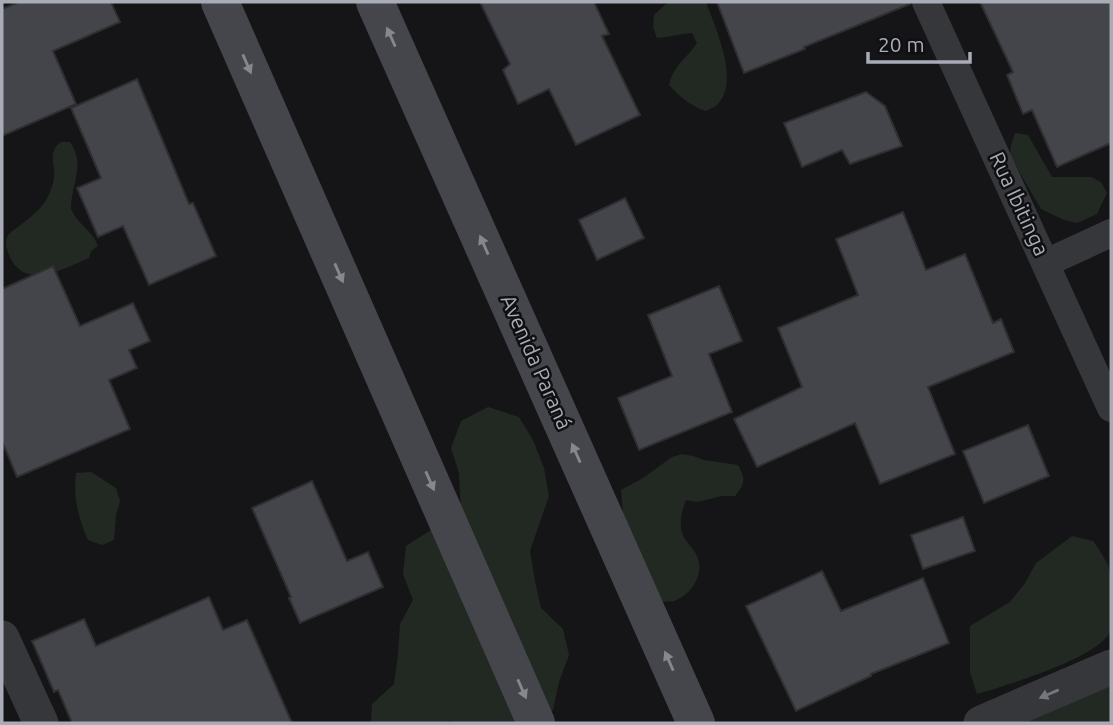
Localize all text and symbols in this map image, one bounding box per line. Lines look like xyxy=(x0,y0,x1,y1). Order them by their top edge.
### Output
scale bar xyxy=(868,21,970,65)
one-way arrow xyxy=(385,27,397,47)
text: 20 m xyxy=(878,32,925,56)
one-way arrow xyxy=(242,54,253,75)
street label: Rua Ibitinga xyxy=(985,148,1054,259)
one-way arrow xyxy=(478,235,490,255)
one-way arrow xyxy=(334,262,345,283)
street label: Avenida Paraná xyxy=(496,291,577,433)
one-way arrow xyxy=(570,443,582,463)
one-way arrow xyxy=(424,471,436,491)
one-way arrow xyxy=(663,651,675,671)
one-way arrow xyxy=(516,679,527,700)
one-way arrow xyxy=(1038,689,1059,700)

